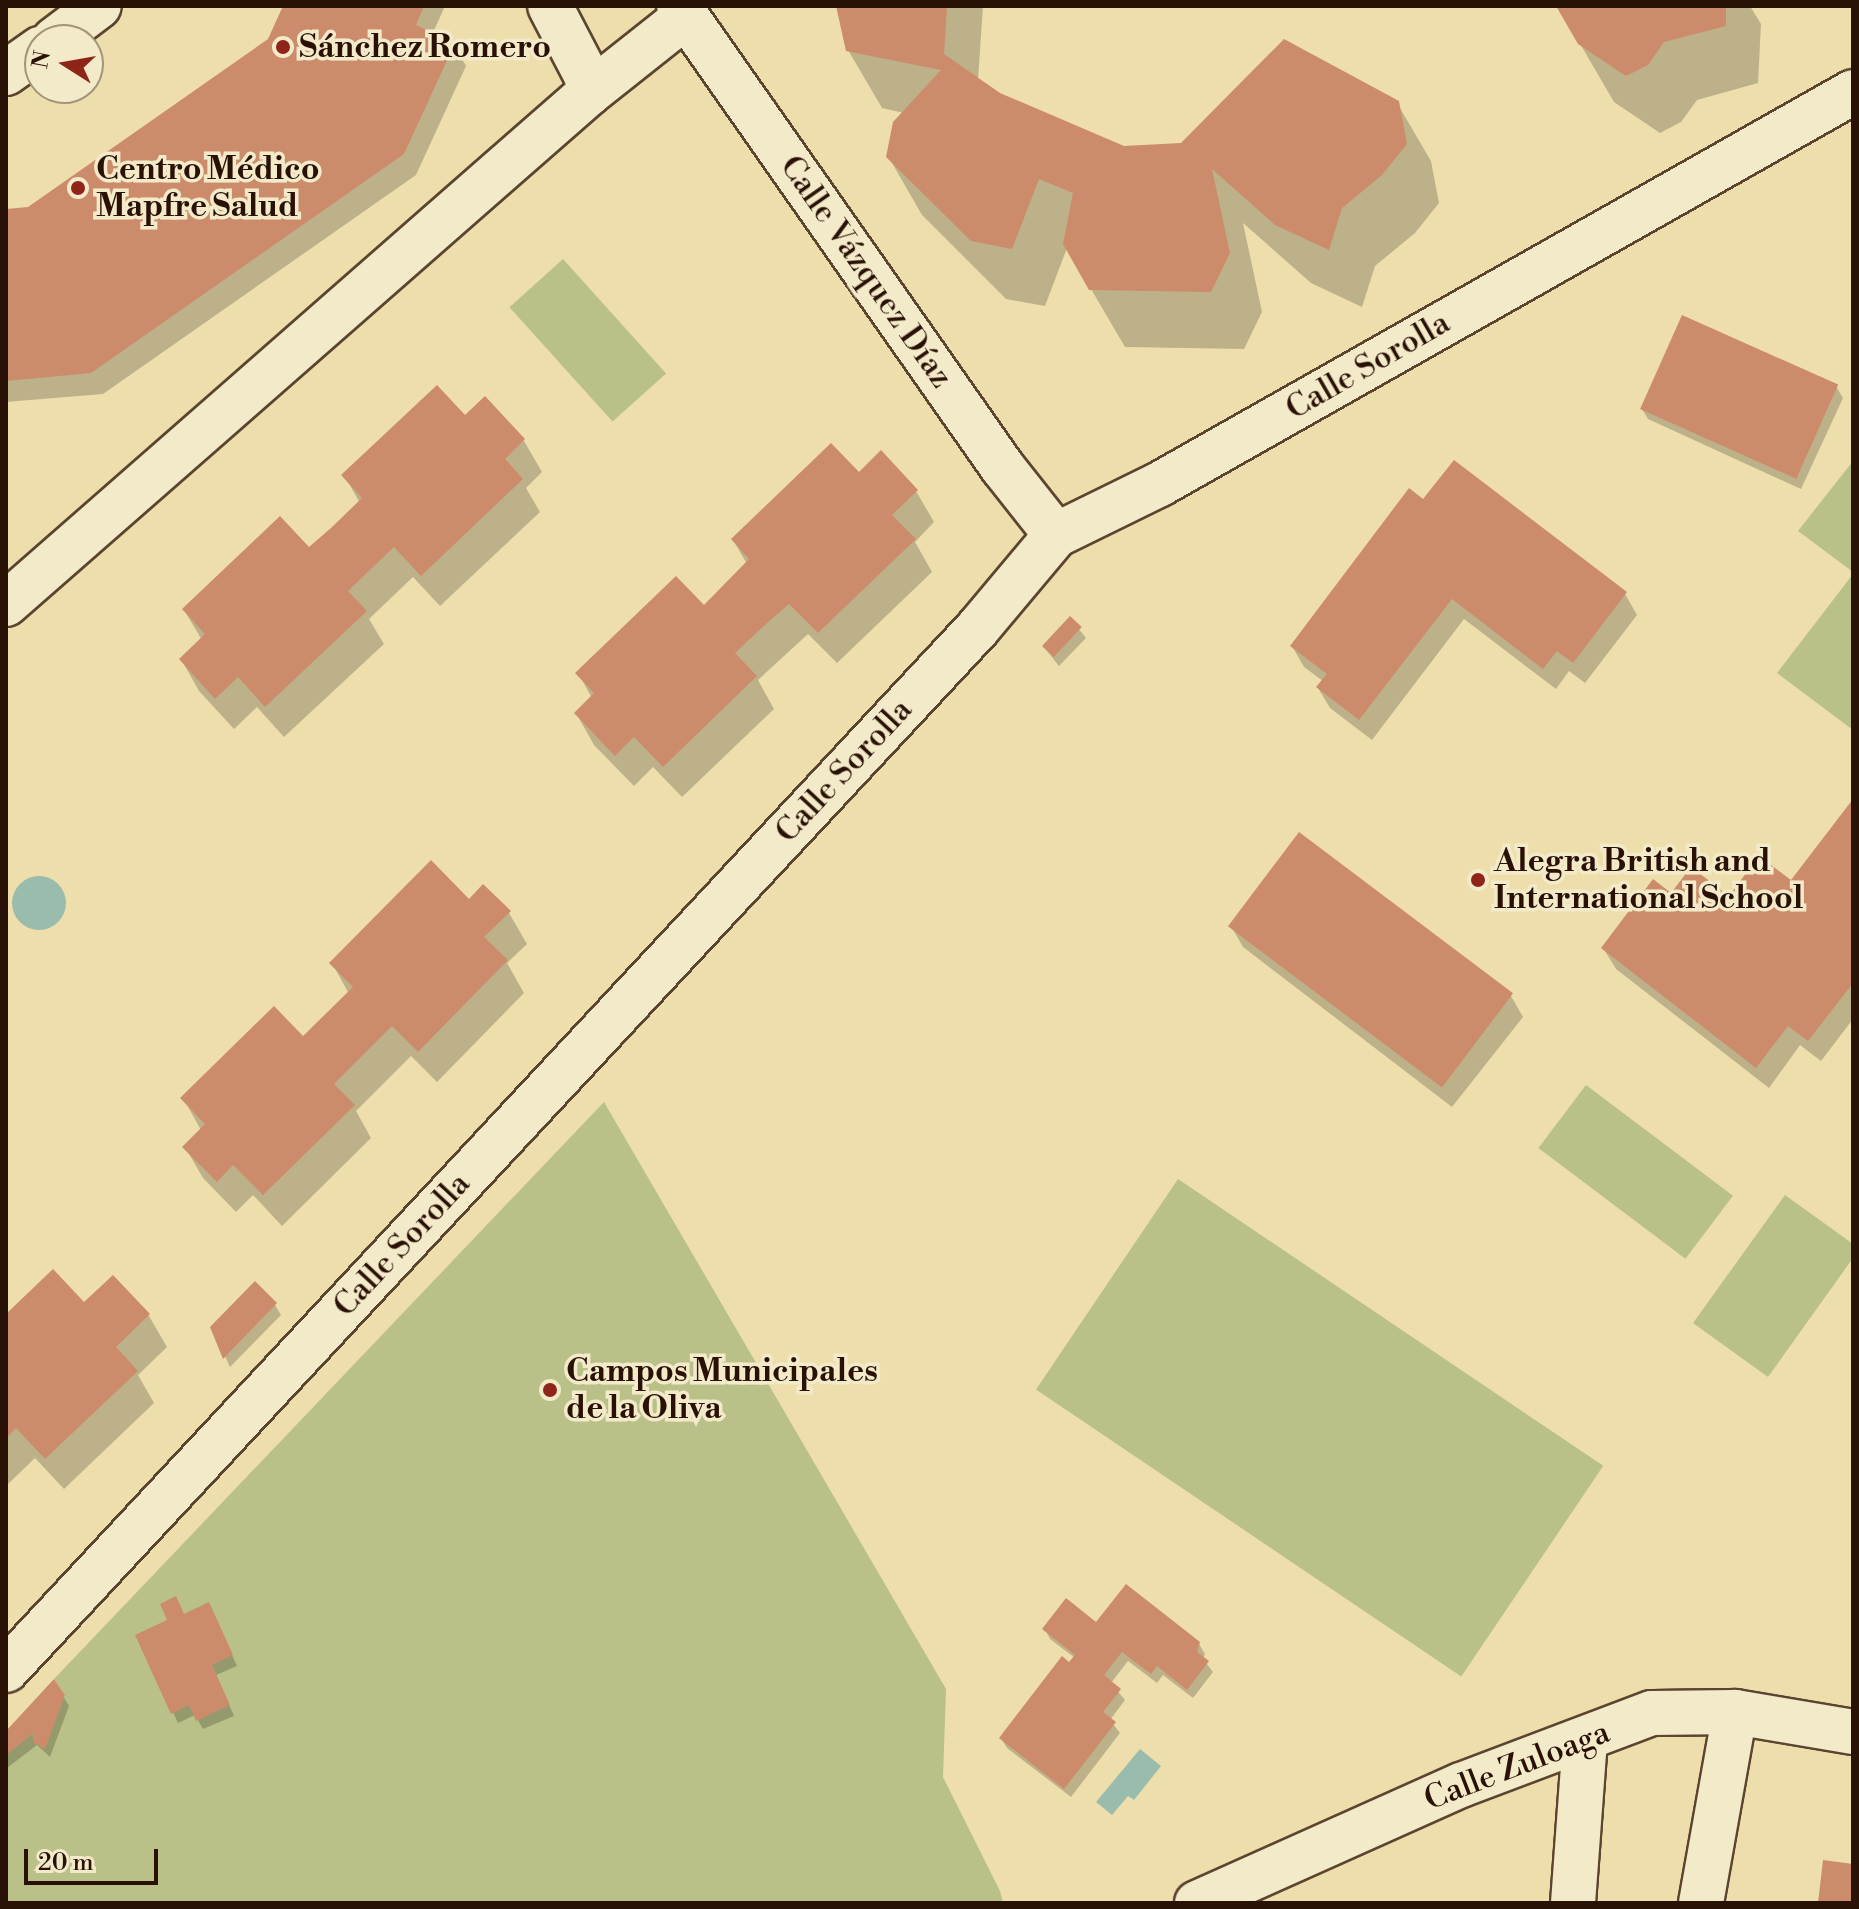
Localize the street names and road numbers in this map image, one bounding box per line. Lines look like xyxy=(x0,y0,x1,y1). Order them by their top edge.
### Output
street label: Calle Vázquez Díaz xyxy=(771,148,961,396)
street label: Calle Sorolla xyxy=(1279,304,1457,428)
street label: Calle Sorolla xyxy=(768,691,920,851)
street label: Calle Sorolla xyxy=(326,1165,478,1325)
street label: Calle Zuloaga xyxy=(1419,1713,1615,1819)

